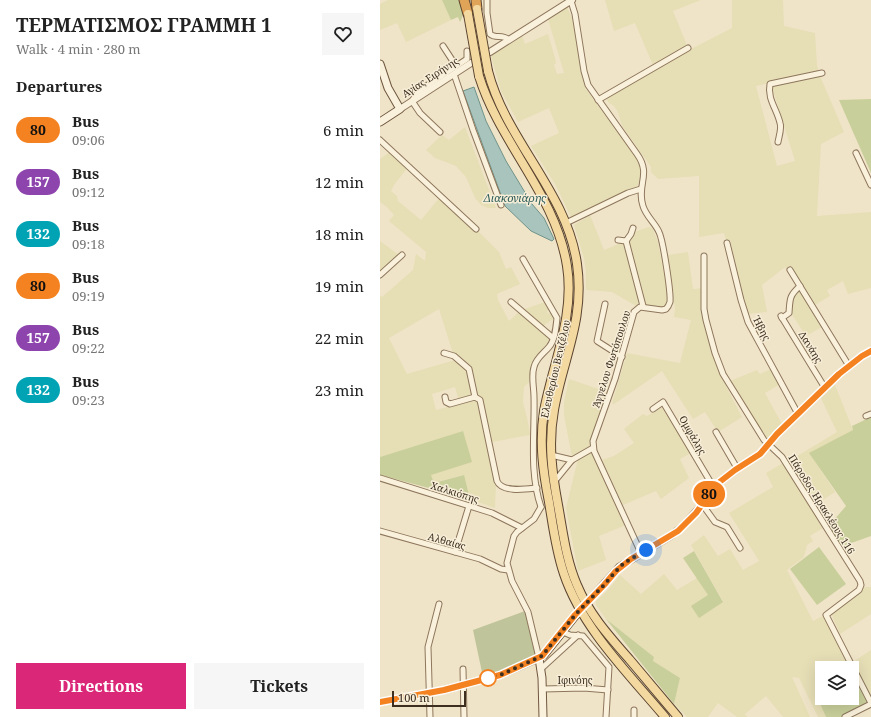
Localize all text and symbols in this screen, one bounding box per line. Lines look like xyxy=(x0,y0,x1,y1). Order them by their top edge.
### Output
text: ΤΕΡΜΑΤΙΣΜΟΣ ΓΡΑΜΜΗ 1 xyxy=(16,12,272,38)
button: heart xyxy=(322,13,364,55)
text: Walk · 4 min · 280 m xyxy=(16,40,141,58)
street label: Αγίας Ειρήνης xyxy=(399,53,461,101)
text: Departures xyxy=(16,76,102,96)
text: Bus xyxy=(72,111,99,131)
text: 80 xyxy=(30,120,46,139)
text: 6 min xyxy=(323,120,364,140)
text: 09:06 xyxy=(72,131,105,149)
text: Bus xyxy=(72,163,99,183)
text: 157 xyxy=(26,172,50,191)
text: 12 min xyxy=(315,172,364,192)
text: 09:12 xyxy=(72,183,105,201)
water label: Διακονιάρης xyxy=(483,190,547,205)
text: Bus xyxy=(72,215,99,235)
text: 132 xyxy=(26,224,50,243)
text: 18 min xyxy=(315,224,364,244)
text: 09:18 xyxy=(72,235,105,253)
text: Bus xyxy=(72,267,99,287)
text: 80 xyxy=(30,276,46,295)
text: 19 min xyxy=(315,276,364,296)
text: 09:19 xyxy=(72,287,105,305)
street label: Άγγελου Φωτόπουλου xyxy=(589,308,633,410)
street label: Ήβης xyxy=(749,312,774,343)
text: Bus xyxy=(72,319,99,339)
street label: Ελευθερίου Βενιζέλου xyxy=(537,319,573,419)
text: 157 xyxy=(26,328,50,347)
text: 22 min xyxy=(315,328,364,348)
street label: Δανάης xyxy=(796,328,826,366)
text: 09:22 xyxy=(72,339,105,357)
text: Bus xyxy=(72,371,99,391)
text: 132 xyxy=(26,380,50,399)
text: 23 min xyxy=(315,380,364,400)
text: 09:23 xyxy=(72,391,105,409)
street label: Ομφάλης xyxy=(676,413,710,457)
street label: Πάροδος Ηρακλέους 116 xyxy=(786,451,859,557)
street label: Χαλκιόπης xyxy=(429,478,481,506)
line badge: 80 xyxy=(691,481,727,507)
text: 80 xyxy=(701,484,717,503)
street label: Αλθαίας xyxy=(427,529,468,553)
your location xyxy=(636,540,656,560)
map controls xyxy=(815,661,859,705)
button: layers xyxy=(815,661,859,705)
button: Directions xyxy=(16,663,186,709)
button: Tickets xyxy=(194,663,364,709)
unlabelled marker xyxy=(479,669,497,687)
street label: Ιφινόης xyxy=(557,673,593,687)
scale bar xyxy=(392,689,466,708)
text: 100 m xyxy=(398,690,430,705)

